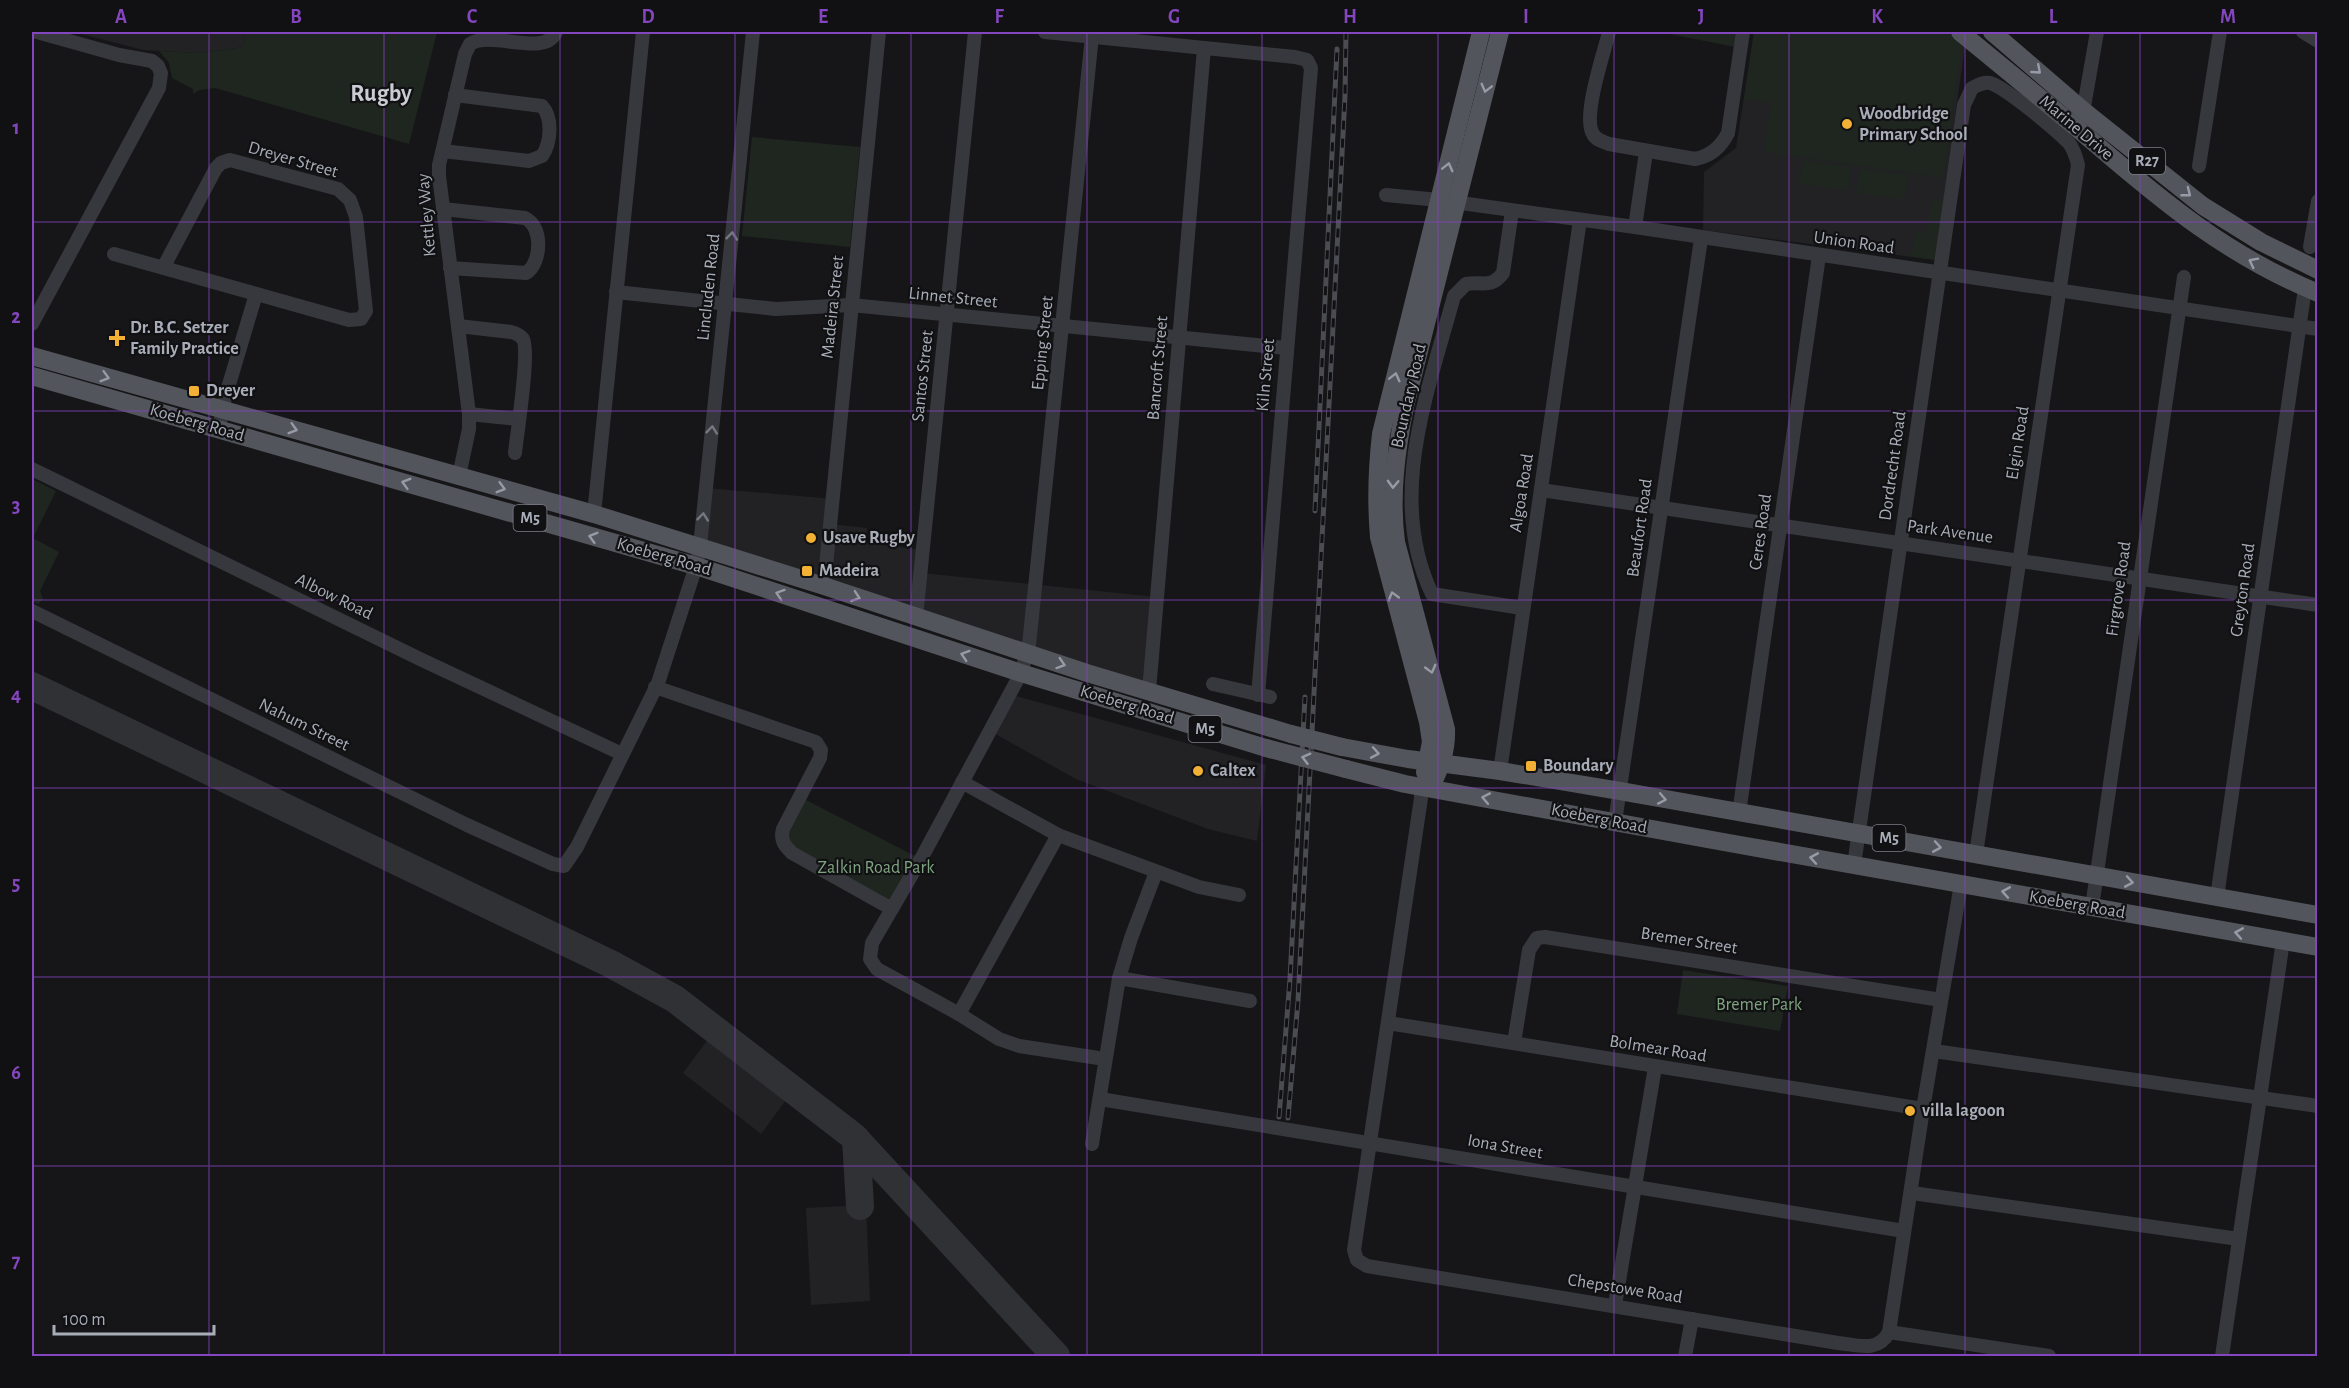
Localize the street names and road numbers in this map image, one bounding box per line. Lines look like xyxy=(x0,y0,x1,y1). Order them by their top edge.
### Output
street label: Marine Drive xyxy=(2036,92,2116,164)
street label: Dreyer Street xyxy=(246,139,340,181)
road number: R27 xyxy=(2129,148,2165,174)
street label: Kettley Way xyxy=(414,172,440,257)
street label: Union Road xyxy=(1813,228,1895,258)
street label: Lincluden Road xyxy=(694,233,724,341)
street label: Madeira Street xyxy=(819,254,847,359)
street label: Linnet Street xyxy=(907,284,999,312)
street label: Epping Street xyxy=(1029,295,1057,391)
street label: Bancroft Street xyxy=(1144,315,1172,421)
street label: Santos Street xyxy=(909,329,937,423)
street label: Kiln Street xyxy=(1254,337,1278,412)
street label: Boundary Road xyxy=(1388,342,1430,450)
street label: Koeberg Road xyxy=(148,401,246,445)
street label: Elgin Road xyxy=(2003,405,2033,481)
street label: Dordrecht Road xyxy=(1876,410,1910,522)
street label: Algoa Road xyxy=(1507,452,1537,534)
street label: Beaufort Road xyxy=(1624,478,1656,578)
street label: Ceres Road xyxy=(1747,493,1775,571)
road number: M5 xyxy=(514,505,546,531)
street label: Park Avenue xyxy=(1906,517,1994,547)
street label: Koeberg Road xyxy=(615,535,713,579)
street label: Firgrove Road xyxy=(2103,540,2135,638)
street label: Greyton Road xyxy=(2228,542,2258,638)
street label: Albow Road xyxy=(292,571,376,623)
street label: Koeberg Road xyxy=(1078,682,1176,728)
street label: Nahum Street xyxy=(256,695,352,755)
road number: M5 xyxy=(1188,716,1222,742)
street label: Koeberg Road xyxy=(1549,801,1649,837)
road number: M5 xyxy=(1872,825,1906,851)
street label: Koeberg Road xyxy=(2027,888,2127,922)
street label: Bremer Street xyxy=(1639,924,1739,958)
street label: Bolmear Road xyxy=(1608,1032,1708,1066)
street label: Iona Street xyxy=(1466,1132,1544,1163)
street label: Chepstowe Road xyxy=(1566,1271,1684,1307)

